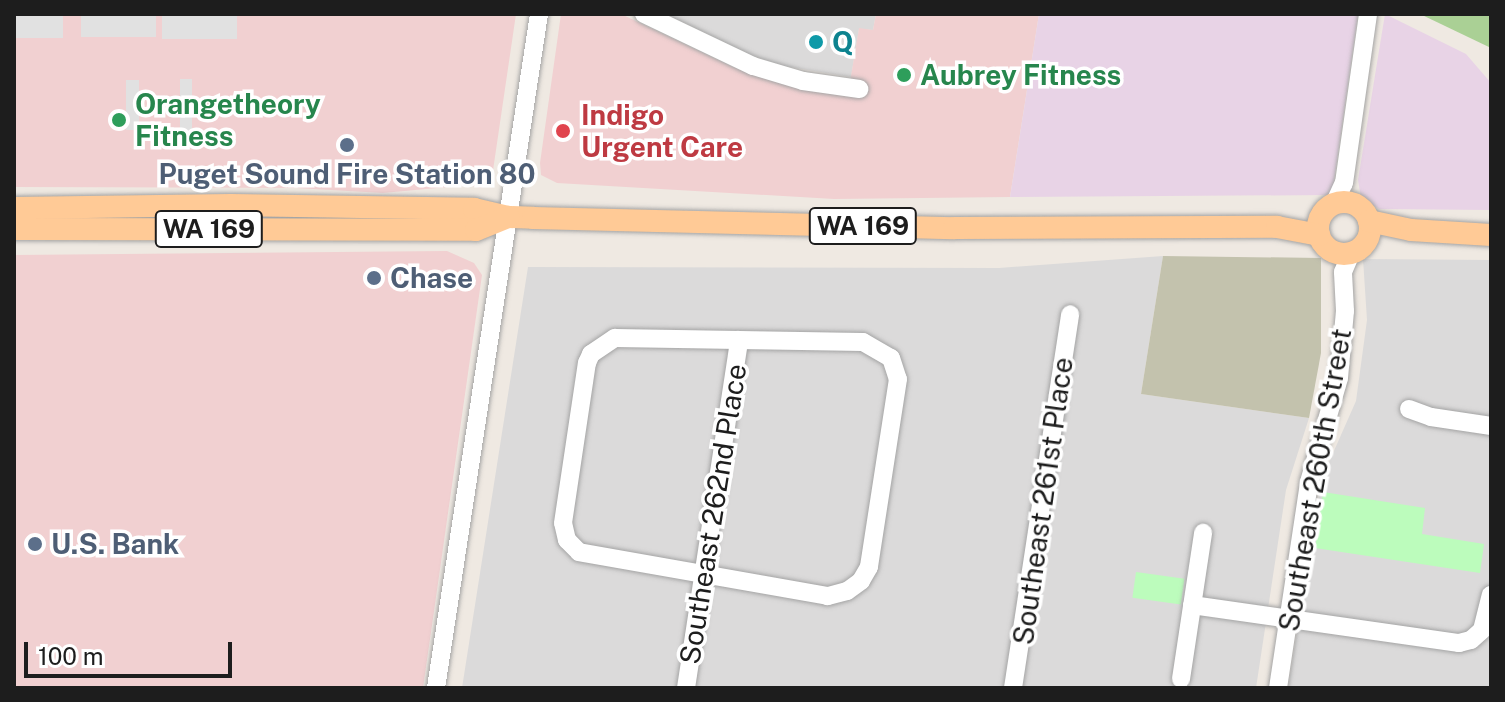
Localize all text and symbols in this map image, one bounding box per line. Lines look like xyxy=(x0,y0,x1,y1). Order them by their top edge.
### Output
place label: Q xyxy=(832,25,854,59)
marker: Q xyxy=(807,33,825,51)
place label: Aubrey Fitness xyxy=(920,58,1122,92)
marker: Aubrey Fitness xyxy=(895,66,913,84)
place label: Orangetheory Fitness xyxy=(135,87,321,153)
place label: Indigo Urgent Care xyxy=(581,98,743,164)
marker: Orangetheory Fitness xyxy=(110,111,128,129)
marker: Indigo Urgent Care xyxy=(552,120,574,142)
marker: Puget Sound Fire Station 80 xyxy=(338,136,356,154)
place label: Puget Sound Fire Station 80 xyxy=(158,157,536,191)
road number: WA 169 xyxy=(807,204,919,248)
road number: WA 169 xyxy=(153,207,265,251)
place label: Chase xyxy=(390,261,473,295)
marker: Chase xyxy=(365,269,383,287)
street label: Southeast 260th Street xyxy=(1272,326,1358,634)
street label: Southeast 261st Place xyxy=(1006,355,1080,647)
street label: Southeast 262nd Place xyxy=(673,361,753,667)
place label: U.S. Bank xyxy=(51,527,179,561)
marker: U.S. Bank xyxy=(26,535,44,553)
scale bar xyxy=(28,626,236,676)
text: 100 m xyxy=(38,642,104,670)

